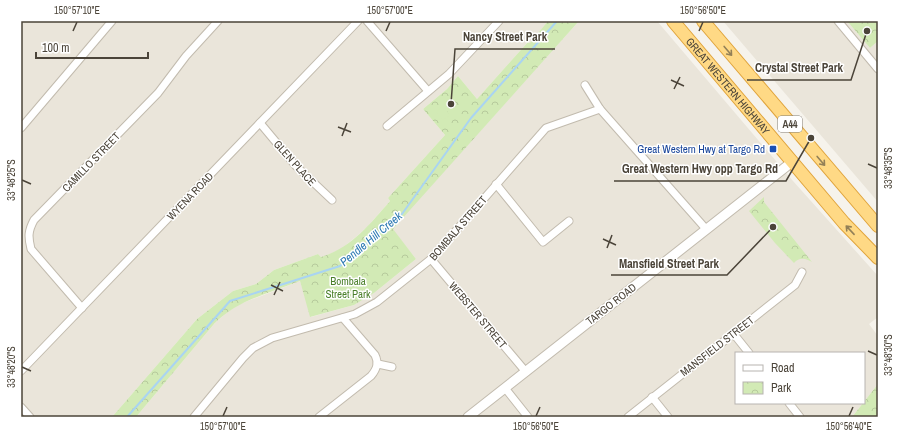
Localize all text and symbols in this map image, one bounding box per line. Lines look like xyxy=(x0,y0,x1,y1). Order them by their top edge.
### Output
text: 150°57'10"E xyxy=(54,4,100,17)
text: 150°57'00"E xyxy=(367,4,413,17)
text: 150°56'50"E xyxy=(680,4,726,17)
callout: Nancy Street Park xyxy=(455,25,555,49)
text: Nancy Street Park xyxy=(463,29,548,45)
scale bar xyxy=(36,34,148,60)
street label: GREAT WESTERN HIGHWAY xyxy=(683,35,773,137)
text: 100 m xyxy=(42,40,69,56)
one-way arrow xyxy=(724,45,733,56)
callout: Crystal Street Park xyxy=(747,56,851,80)
text: Crystal Street Park xyxy=(755,60,844,76)
road number: A44 xyxy=(778,116,802,132)
street label: CAMILLO STREET xyxy=(59,129,123,195)
street label: GLEN PLACE xyxy=(271,137,319,189)
place label: Great Western Hwy at Targo Rd xyxy=(637,142,765,156)
marker: Great Western Hwy at Targo Rd xyxy=(768,144,778,154)
text: 33°48'35"S xyxy=(882,147,895,189)
one-way arrow xyxy=(817,155,826,166)
callout: Great Western Hwy opp Targo Rd xyxy=(614,157,786,181)
text: 33°48'25"S xyxy=(5,159,18,201)
text: Great Western Hwy opp Targo Rd xyxy=(622,161,778,177)
street label: WYENA ROAD xyxy=(164,169,216,223)
street label: BOMBALA STREET xyxy=(426,192,490,263)
water label: Pendle Hill Creek xyxy=(337,208,406,270)
one-way arrow xyxy=(846,226,855,236)
callout: Mansfield Street Park xyxy=(611,251,727,275)
text: Mansfield Street Park xyxy=(619,256,720,272)
park label: Bombala Street Park xyxy=(325,274,371,301)
street label: WEBSTER STREET xyxy=(446,279,510,352)
street label: TARGO ROAD xyxy=(583,280,639,328)
street label: MANSFIELD STREET xyxy=(677,313,757,379)
text: 33°48'30"S xyxy=(882,334,895,376)
text: 33°48'20"S xyxy=(5,346,18,388)
legend xyxy=(735,352,865,404)
text: Road xyxy=(771,360,795,376)
text: Park xyxy=(771,380,791,396)
text: 150°57'00"E xyxy=(200,420,246,433)
text: 150°56'50"E xyxy=(513,420,559,433)
text: 150°56'40"E xyxy=(826,420,872,433)

